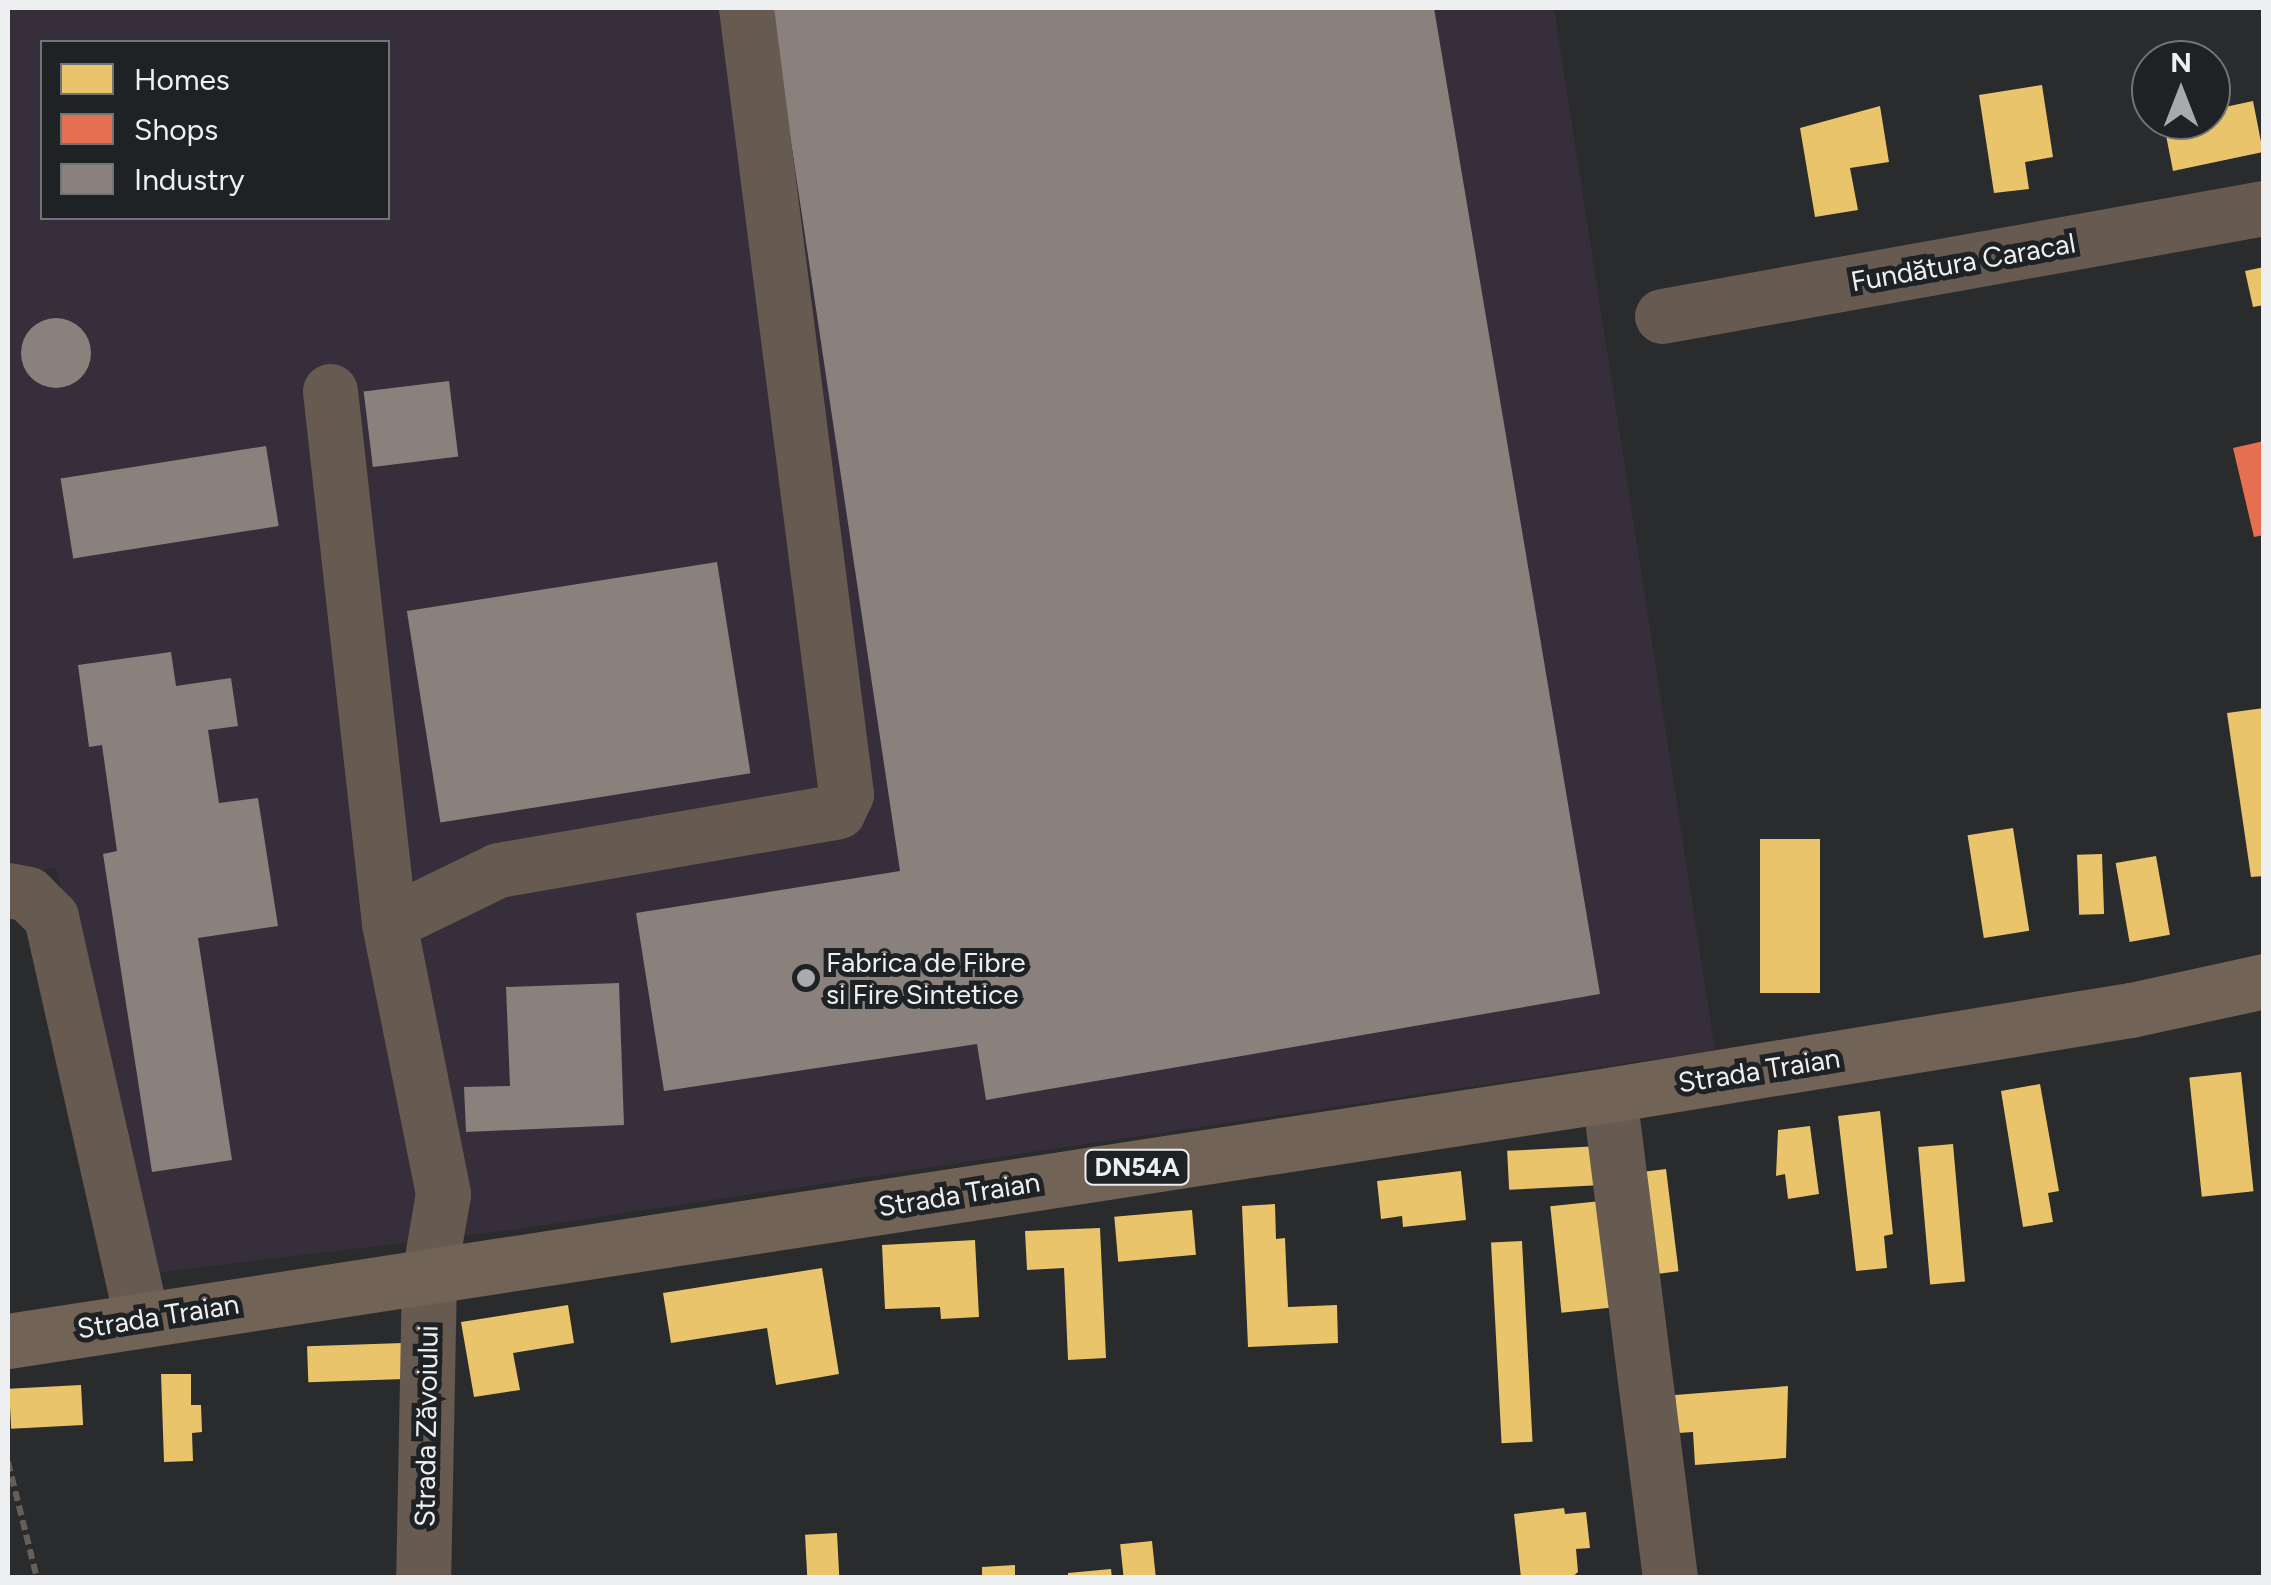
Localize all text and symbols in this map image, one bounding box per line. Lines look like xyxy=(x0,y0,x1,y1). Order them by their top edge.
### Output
legend xyxy=(40,40,390,220)
north arrow xyxy=(2131,40,2231,140)
text: N xyxy=(2170,45,2192,79)
text: Homes xyxy=(134,61,230,98)
text: Shops xyxy=(134,111,218,148)
text: Industry xyxy=(134,161,244,198)
street label: Fundătura Caracal xyxy=(1848,226,2078,298)
place label: Fabrica de Fibre si Fire Sintetice xyxy=(826,945,1026,1011)
marker: Fabrica de Fibre si Fire Sintetice xyxy=(795,967,817,989)
street label: Strada Traian xyxy=(1676,1041,1842,1099)
road number: DN54A xyxy=(1082,1147,1192,1187)
street label: Strada Traian xyxy=(876,1165,1042,1223)
street label: Strada Traian xyxy=(75,1287,241,1345)
street label: Strada Zăvoiului xyxy=(407,1325,445,1527)

